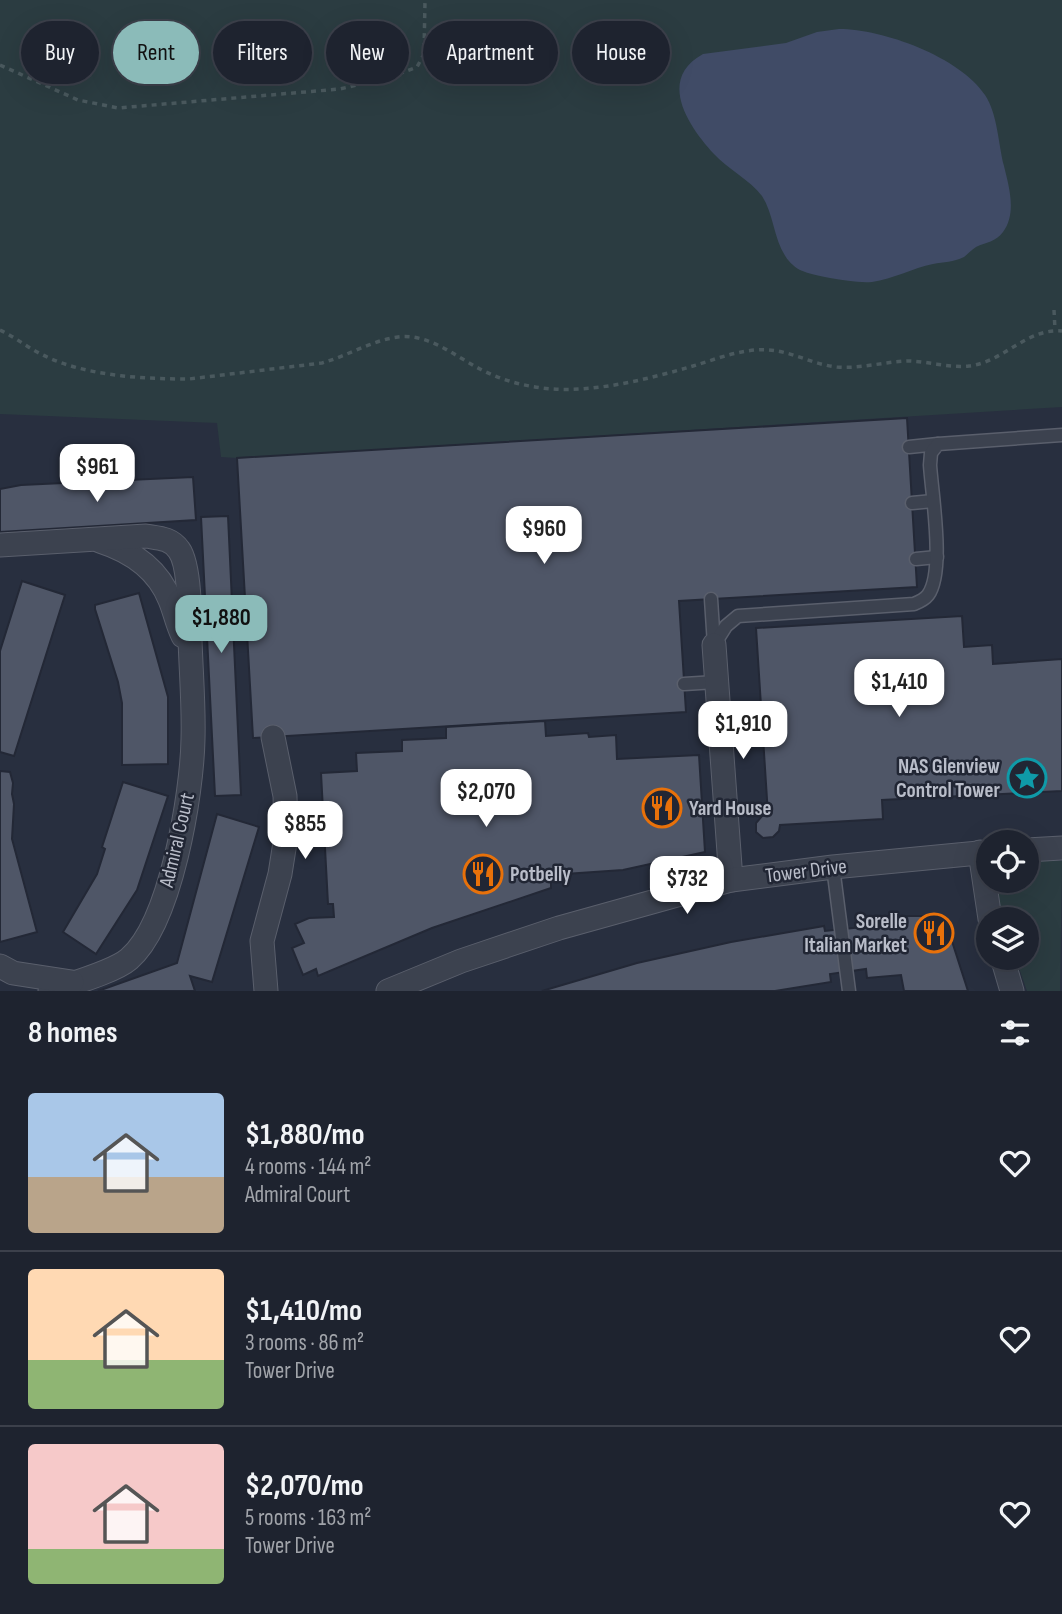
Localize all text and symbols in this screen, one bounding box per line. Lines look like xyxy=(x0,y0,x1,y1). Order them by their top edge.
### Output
chip: Buy xyxy=(21,21,99,84)
chip: Rent xyxy=(113,21,199,84)
chip: Filters xyxy=(213,21,312,84)
chip: New xyxy=(326,21,409,84)
chip: Apartment xyxy=(423,21,558,84)
chip: House xyxy=(572,21,670,84)
pin: $961 xyxy=(56,444,138,504)
text: $961 xyxy=(76,453,118,481)
pin: $960 xyxy=(503,506,585,566)
text: $960 xyxy=(522,515,566,543)
pin: $1,880 xyxy=(164,596,278,655)
text: $1,880 xyxy=(191,604,251,632)
pin: $1,410 xyxy=(842,660,956,719)
text: $1,410 xyxy=(870,668,928,696)
pin: $1,910 xyxy=(686,702,800,761)
text: $1,910 xyxy=(714,710,772,738)
place label: NAS Glenview Control Tower xyxy=(896,754,1000,803)
place icon: NAS Glenview Control Tower xyxy=(1006,757,1048,799)
pin: $2,070 xyxy=(429,770,543,829)
text: $2,070 xyxy=(457,778,515,806)
restaurant icon: Yard House xyxy=(641,787,683,829)
street label: Admiral Court xyxy=(154,790,200,891)
place label: Yard House xyxy=(689,796,772,821)
pin: $855 xyxy=(264,802,346,861)
text: $855 xyxy=(284,810,326,838)
map controls xyxy=(976,830,1039,970)
button: locate xyxy=(976,830,1039,893)
restaurant icon: Potbelly xyxy=(462,853,504,895)
street label: Tower Drive xyxy=(764,854,848,888)
pin: $732 xyxy=(646,856,728,916)
place label: Potbelly xyxy=(510,862,571,887)
text: $732 xyxy=(666,865,708,893)
button: layers xyxy=(976,907,1039,970)
place label: Sorelle Italian Market xyxy=(804,909,907,958)
restaurant icon: Sorelle Italian Market xyxy=(913,912,955,954)
icon: filters xyxy=(996,1014,1034,1052)
text: 8 homes xyxy=(28,1015,117,1051)
text: $1,880/mo xyxy=(245,1117,365,1153)
icon: home xyxy=(84,1121,168,1205)
icon: heart xyxy=(996,1144,1034,1182)
text: 4 rooms · 144 m² xyxy=(245,1153,371,1181)
text: Admiral Court xyxy=(245,1181,350,1209)
text: $1,410/mo xyxy=(245,1293,362,1329)
icon: home xyxy=(84,1297,168,1381)
icon: heart xyxy=(996,1320,1034,1358)
text: 3 rooms · 86 m² xyxy=(245,1329,364,1357)
text: Tower Drive xyxy=(245,1357,335,1385)
text: $2,070/mo xyxy=(245,1468,364,1504)
icon: home xyxy=(84,1472,168,1556)
icon: heart xyxy=(996,1495,1034,1533)
text: 5 rooms · 163 m² xyxy=(245,1504,371,1532)
text: Tower Drive xyxy=(245,1532,335,1560)

